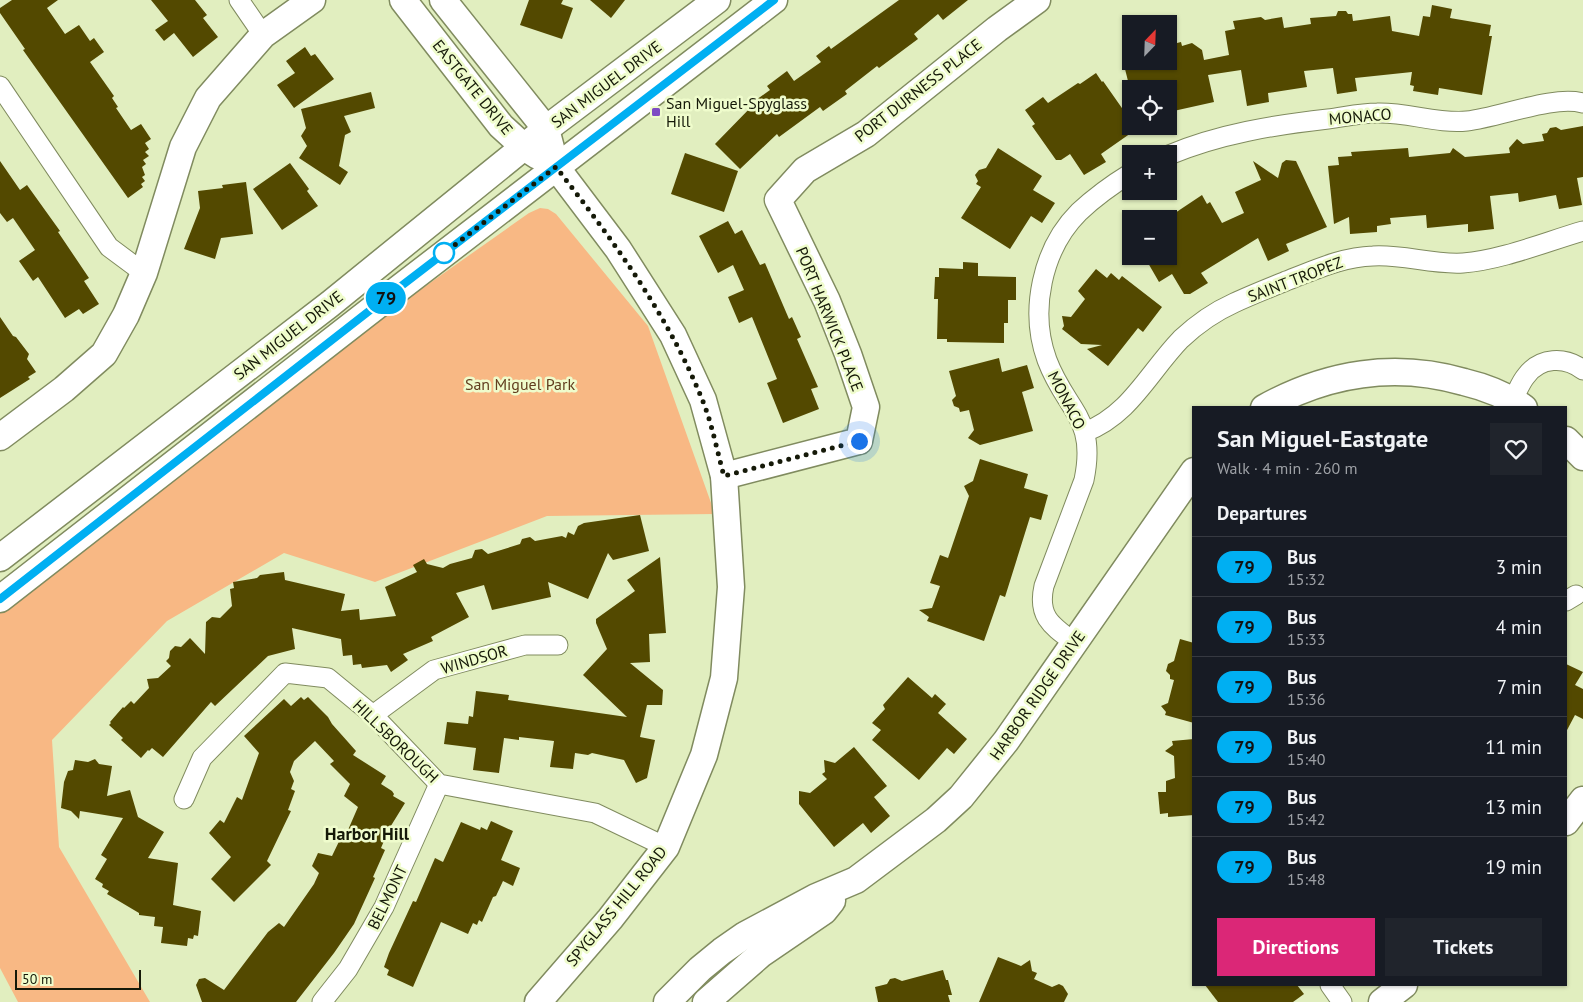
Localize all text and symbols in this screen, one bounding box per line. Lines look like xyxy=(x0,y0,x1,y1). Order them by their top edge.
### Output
north arrow xyxy=(1122,15,1178,70)
map controls xyxy=(1122,15,1177,265)
street label: PORT DURNESS PLACE xyxy=(851,34,985,146)
street label: EASTGATE DRIVE xyxy=(429,35,517,139)
street label: SAN MIGUEL DRIVE xyxy=(547,36,665,132)
button: locate xyxy=(1122,80,1177,135)
place label: San Miguel-Spyglass Hill xyxy=(666,93,807,131)
street label: MONACO xyxy=(1328,103,1392,129)
marker: San Miguel-Spyglass Hill xyxy=(650,106,662,118)
button: + xyxy=(1122,145,1177,200)
button: − xyxy=(1122,210,1177,265)
unlabelled marker xyxy=(433,242,455,264)
street label: PORT HARWICK PLACE xyxy=(792,244,868,394)
street label: SAINT TROPEZ xyxy=(1245,252,1346,306)
line badge: 79 xyxy=(364,282,408,314)
street label: SAN MIGUEL DRIVE xyxy=(229,286,347,384)
text: 79 xyxy=(376,286,396,309)
street label: MONACO xyxy=(1044,367,1090,433)
park label: San Miguel Park xyxy=(465,374,575,394)
text: San Miguel-Eastgate xyxy=(1217,423,1428,454)
button: heart xyxy=(1490,423,1542,475)
your location xyxy=(847,429,872,454)
text: Walk · 4 min · 260 m xyxy=(1217,458,1357,478)
text: Departures xyxy=(1217,501,1307,525)
text: Bus xyxy=(1287,545,1316,569)
text: 79 xyxy=(1234,555,1255,578)
text: 3 min xyxy=(1496,555,1542,579)
text: 15:32 xyxy=(1287,569,1325,589)
text: Bus xyxy=(1287,605,1316,629)
text: 79 xyxy=(1234,615,1255,638)
text: 4 min xyxy=(1496,615,1542,639)
street label: HARBOR RIDGE DRIVE xyxy=(985,626,1089,764)
text: 15:33 xyxy=(1287,629,1325,649)
street label: WINDSOR xyxy=(439,640,509,678)
text: Bus xyxy=(1287,665,1316,689)
text: 79 xyxy=(1234,675,1255,698)
text: 7 min xyxy=(1497,675,1542,699)
text: 15:36 xyxy=(1287,689,1325,709)
street label: HILLSBOROUGH xyxy=(349,695,443,787)
text: Bus xyxy=(1287,725,1316,749)
text: 79 xyxy=(1234,735,1255,758)
text: 11 min xyxy=(1485,735,1542,759)
text: 15:40 xyxy=(1287,749,1325,769)
text: Bus xyxy=(1287,785,1316,809)
text: 79 xyxy=(1234,795,1255,818)
text: 13 min xyxy=(1485,795,1542,819)
text: 15:42 xyxy=(1287,809,1325,829)
district label: Harbor Hill xyxy=(325,822,410,845)
street label: SPYGLASS HILL ROAD xyxy=(561,842,671,970)
text: Bus xyxy=(1287,845,1316,869)
text: 79 xyxy=(1234,855,1255,878)
text: 19 min xyxy=(1485,855,1542,879)
street label: BELMONT xyxy=(363,861,411,933)
text: 15:48 xyxy=(1287,869,1325,889)
button: Directions xyxy=(1217,918,1375,976)
button: Tickets xyxy=(1385,918,1542,976)
scale bar xyxy=(15,967,141,990)
text: 50 m xyxy=(22,970,52,988)

